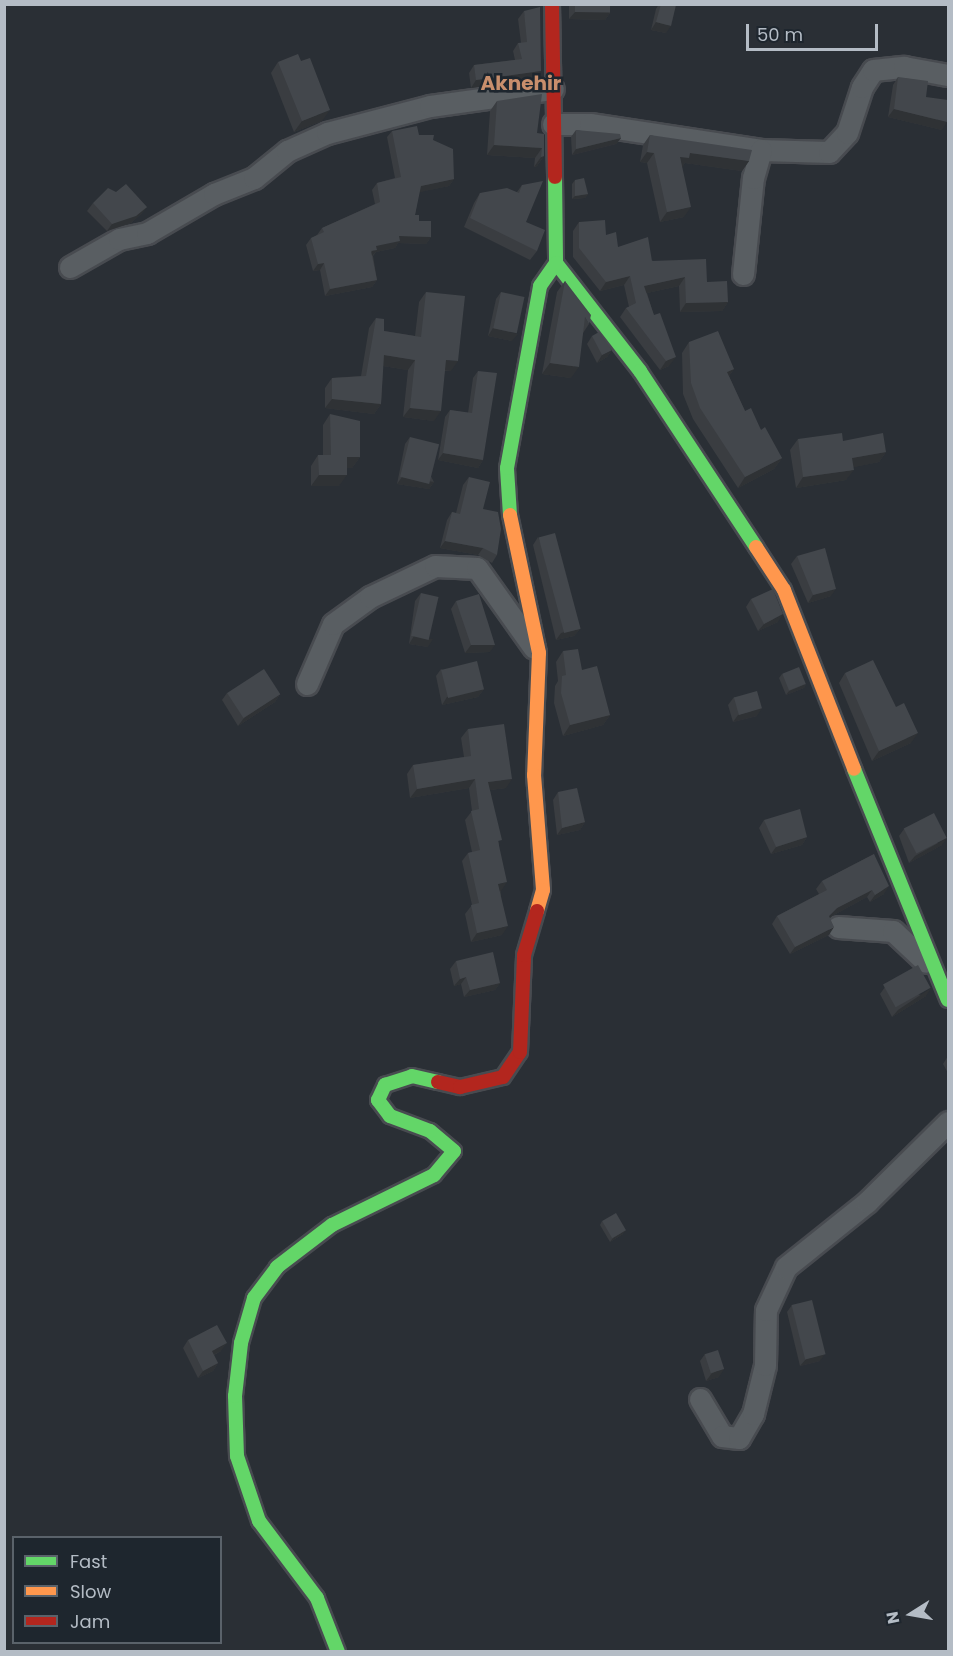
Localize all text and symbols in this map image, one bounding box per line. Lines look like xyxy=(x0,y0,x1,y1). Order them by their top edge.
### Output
scale bar xyxy=(749,12,881,50)
text: 50 m xyxy=(757,22,803,47)
district label: Aknehir xyxy=(481,71,561,95)
legend xyxy=(12,1536,222,1644)
text: Fast xyxy=(70,1549,107,1574)
text: Slow xyxy=(70,1579,111,1604)
north arrow xyxy=(881,1584,941,1644)
text: Jam xyxy=(70,1609,110,1634)
text: N xyxy=(880,1609,905,1626)

